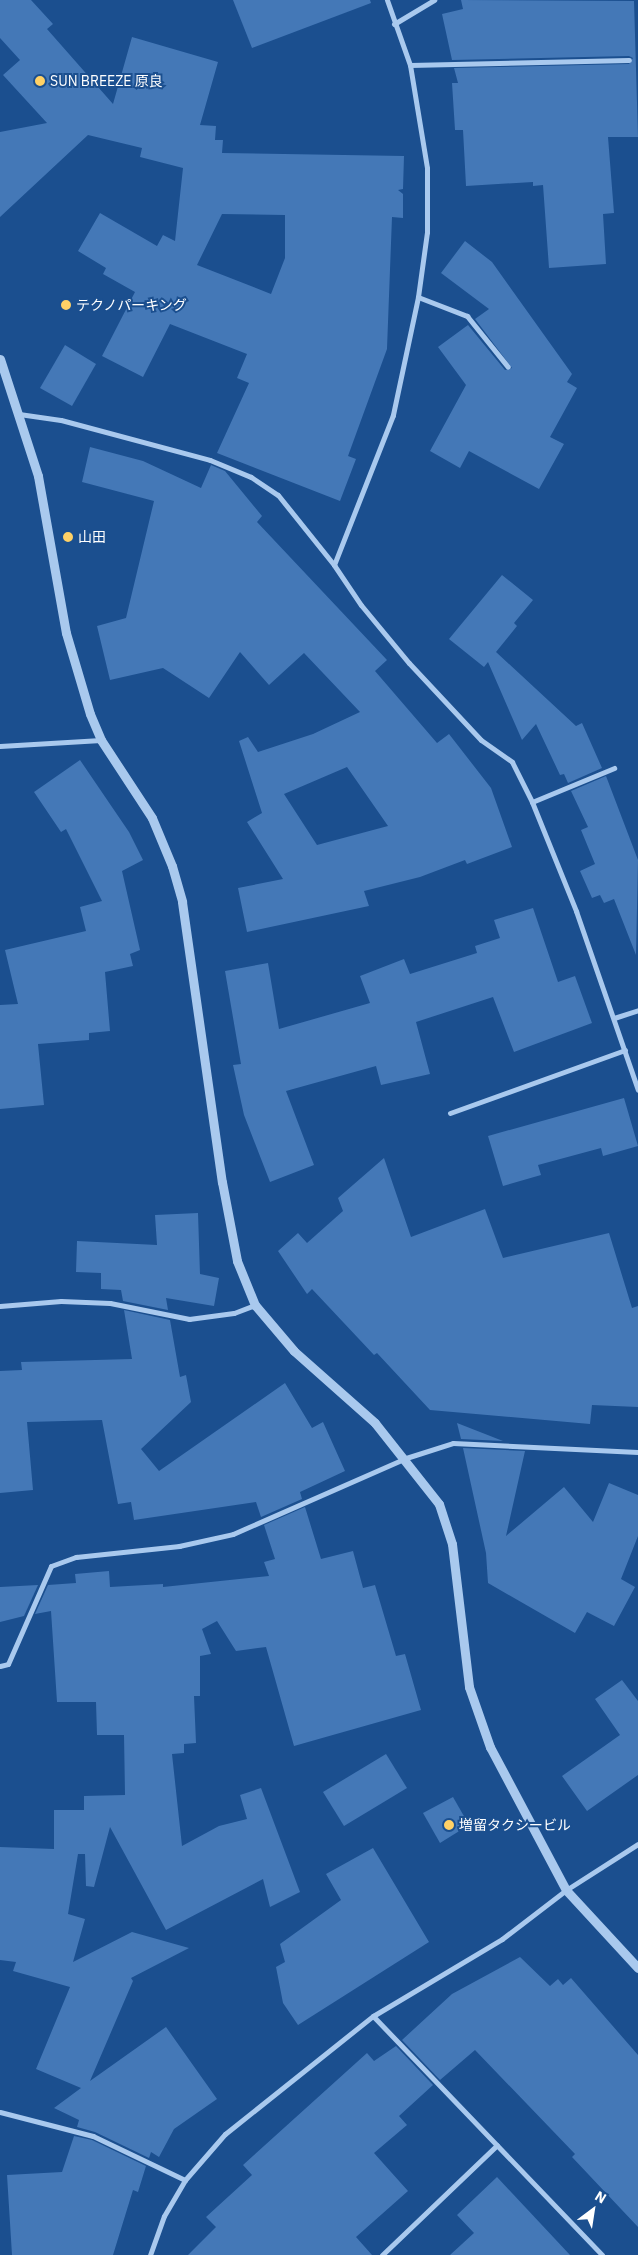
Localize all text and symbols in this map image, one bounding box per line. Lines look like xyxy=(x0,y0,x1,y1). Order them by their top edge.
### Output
place label: SUN BREEZE 原良 xyxy=(50,73,163,89)
marker: SUN BREEZE 原良 xyxy=(34,75,46,87)
place label: テクノパーキング xyxy=(76,297,188,313)
marker: テクノパーキング xyxy=(60,299,72,311)
place label: 山田 xyxy=(78,529,106,545)
marker: 山田 xyxy=(62,531,74,543)
place label: 増留タクシービル xyxy=(459,1817,571,1833)
marker: 増留タクシービル xyxy=(443,1819,455,1831)
north arrow xyxy=(568,2185,618,2235)
text: N xyxy=(592,2187,610,2207)

